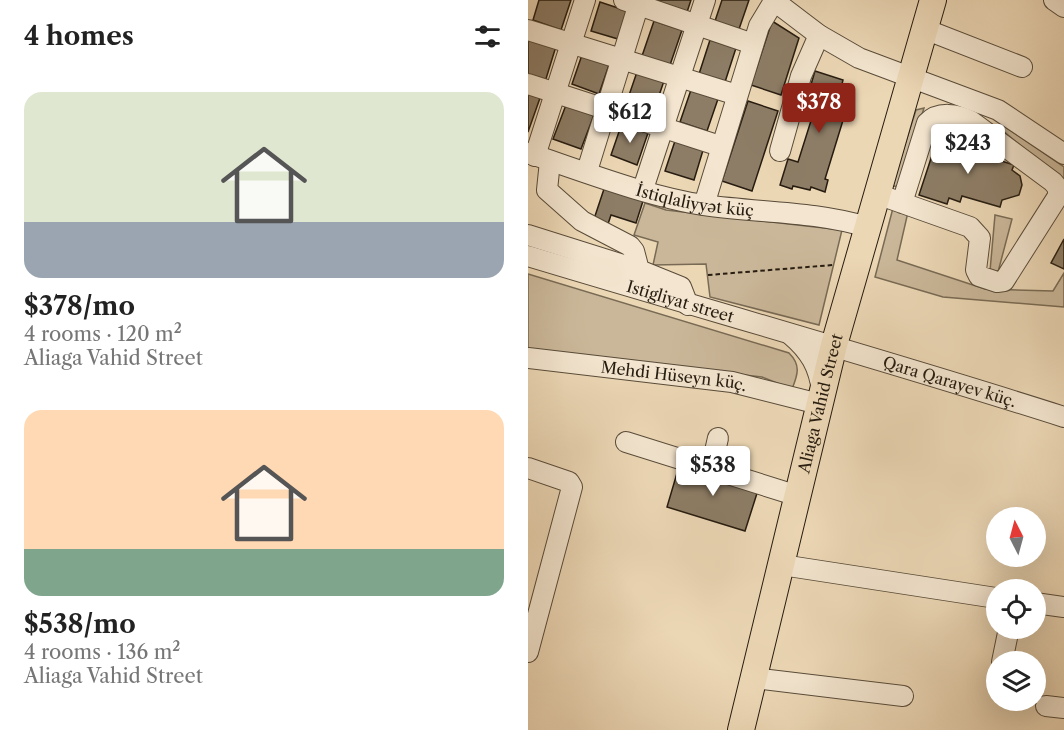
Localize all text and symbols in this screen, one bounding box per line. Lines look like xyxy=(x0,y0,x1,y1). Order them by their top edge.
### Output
text: 4 homes xyxy=(24,20,134,52)
icon: filters xyxy=(471,20,504,53)
pin: $378 xyxy=(783,83,855,134)
text: $378 xyxy=(796,90,842,114)
pin: $612 xyxy=(594,93,666,144)
text: $612 xyxy=(608,100,652,124)
pin: $243 xyxy=(932,124,1004,175)
icon: home xyxy=(210,131,318,239)
text: $243 xyxy=(945,131,991,155)
street label: İstiqlaliyyət küç xyxy=(634,180,755,220)
street label: Istigliyat street xyxy=(624,276,737,327)
text: $378/mo xyxy=(24,290,135,322)
text: 4 rooms · 120 m² xyxy=(24,322,182,346)
street label: Aliaga Vahid Street xyxy=(793,331,847,476)
text: Aliaga Vahid Street xyxy=(24,346,203,370)
street label: Qara Qarayev küç. xyxy=(881,352,1019,411)
street label: Mehdi Hüseyn küç. xyxy=(600,357,749,395)
pin: $538 xyxy=(677,446,749,497)
icon: home xyxy=(210,449,318,557)
text: $538 xyxy=(690,453,736,477)
north arrow xyxy=(986,507,1046,567)
map controls xyxy=(986,507,1046,711)
button: locate xyxy=(986,579,1046,639)
text: $538/mo xyxy=(24,608,136,640)
text: 4 rooms · 136 m² xyxy=(24,640,180,664)
button: layers xyxy=(986,651,1046,711)
text: Aliaga Vahid Street xyxy=(24,664,203,688)

